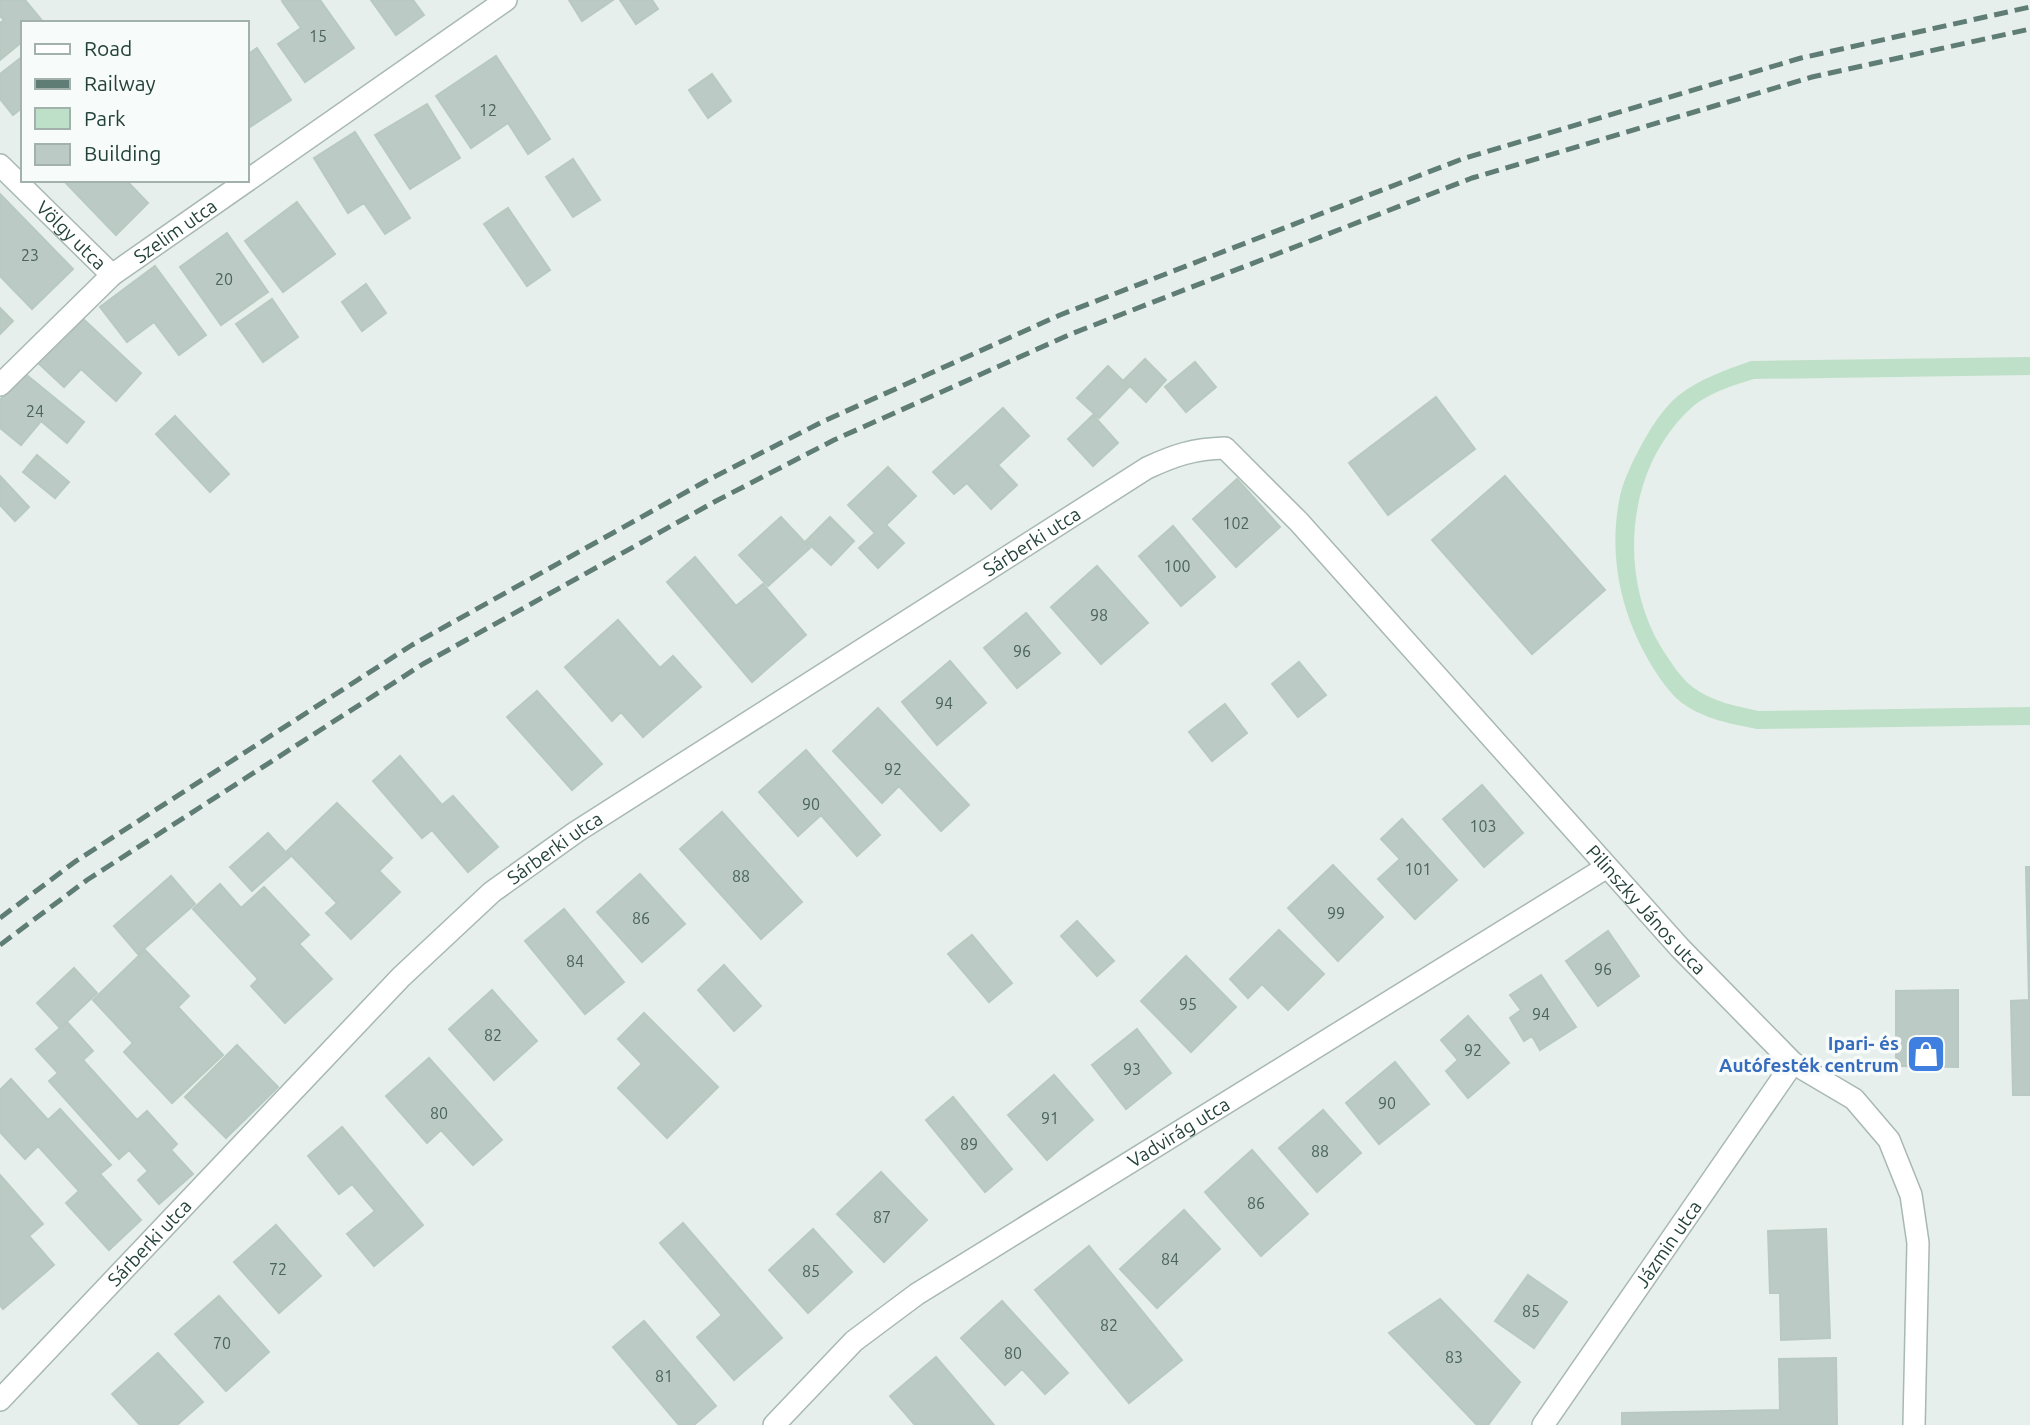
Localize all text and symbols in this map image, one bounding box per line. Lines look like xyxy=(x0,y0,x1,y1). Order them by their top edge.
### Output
legend xyxy=(21,21,248,182)
house number: 15 xyxy=(309,27,327,45)
text: Road xyxy=(84,36,132,60)
text: Railway xyxy=(84,71,156,95)
house number: 12 xyxy=(479,101,497,119)
text: Park xyxy=(84,106,126,130)
text: Building xyxy=(84,141,161,165)
street label: Szelim utca xyxy=(129,194,221,267)
street label: Völgy utca xyxy=(32,196,111,274)
house number: 23 xyxy=(21,246,39,264)
house number: 20 xyxy=(215,270,233,288)
house number: 24 xyxy=(26,402,44,420)
street label: Sárberki utca xyxy=(979,502,1084,581)
house number: 102 xyxy=(1222,514,1250,532)
house number: 100 xyxy=(1163,557,1191,575)
house number: 98 xyxy=(1090,606,1108,624)
house number: 96 xyxy=(1013,642,1031,660)
house number: 94 xyxy=(935,694,953,712)
house number: 92 xyxy=(884,760,902,778)
house number: 90 xyxy=(802,795,820,813)
street label: Sárberki utca xyxy=(503,807,606,889)
house number: 103 xyxy=(1469,817,1497,835)
street label: Pilinszky János utca xyxy=(1582,840,1711,979)
house number: 101 xyxy=(1404,860,1432,878)
house number: 88 xyxy=(732,867,750,885)
house number: 99 xyxy=(1327,904,1345,922)
house number: 86 xyxy=(632,909,650,927)
house number: 84 xyxy=(566,952,584,970)
house number: 96 xyxy=(1594,960,1612,978)
house number: 95 xyxy=(1179,995,1197,1013)
house number: 94 xyxy=(1532,1005,1550,1023)
house number: 82 xyxy=(484,1026,502,1044)
place label: Ipari- és Autófesték centrum xyxy=(1719,1032,1899,1076)
shop icon: Ipari- és Autófesték centrum xyxy=(1905,1033,1947,1075)
house number: 92 xyxy=(1464,1041,1482,1059)
house number: 93 xyxy=(1123,1060,1141,1078)
street label: Vadvirág utca xyxy=(1123,1092,1233,1172)
house number: 90 xyxy=(1378,1094,1396,1112)
house number: 80 xyxy=(430,1104,448,1122)
house number: 91 xyxy=(1041,1109,1059,1127)
house number: 89 xyxy=(960,1135,978,1153)
house number: 88 xyxy=(1311,1142,1329,1160)
house number: 86 xyxy=(1247,1194,1265,1212)
street label: Sárberki utca xyxy=(103,1195,196,1290)
street label: Jázmin utca xyxy=(1630,1196,1706,1292)
house number: 87 xyxy=(873,1208,891,1226)
house number: 84 xyxy=(1161,1250,1179,1268)
house number: 72 xyxy=(269,1260,287,1278)
house number: 85 xyxy=(802,1262,820,1280)
house number: 85 xyxy=(1522,1302,1540,1320)
house number: 82 xyxy=(1100,1316,1118,1334)
house number: 70 xyxy=(213,1334,231,1352)
house number: 80 xyxy=(1004,1344,1022,1362)
house number: 83 xyxy=(1445,1348,1463,1366)
house number: 81 xyxy=(655,1367,673,1385)

